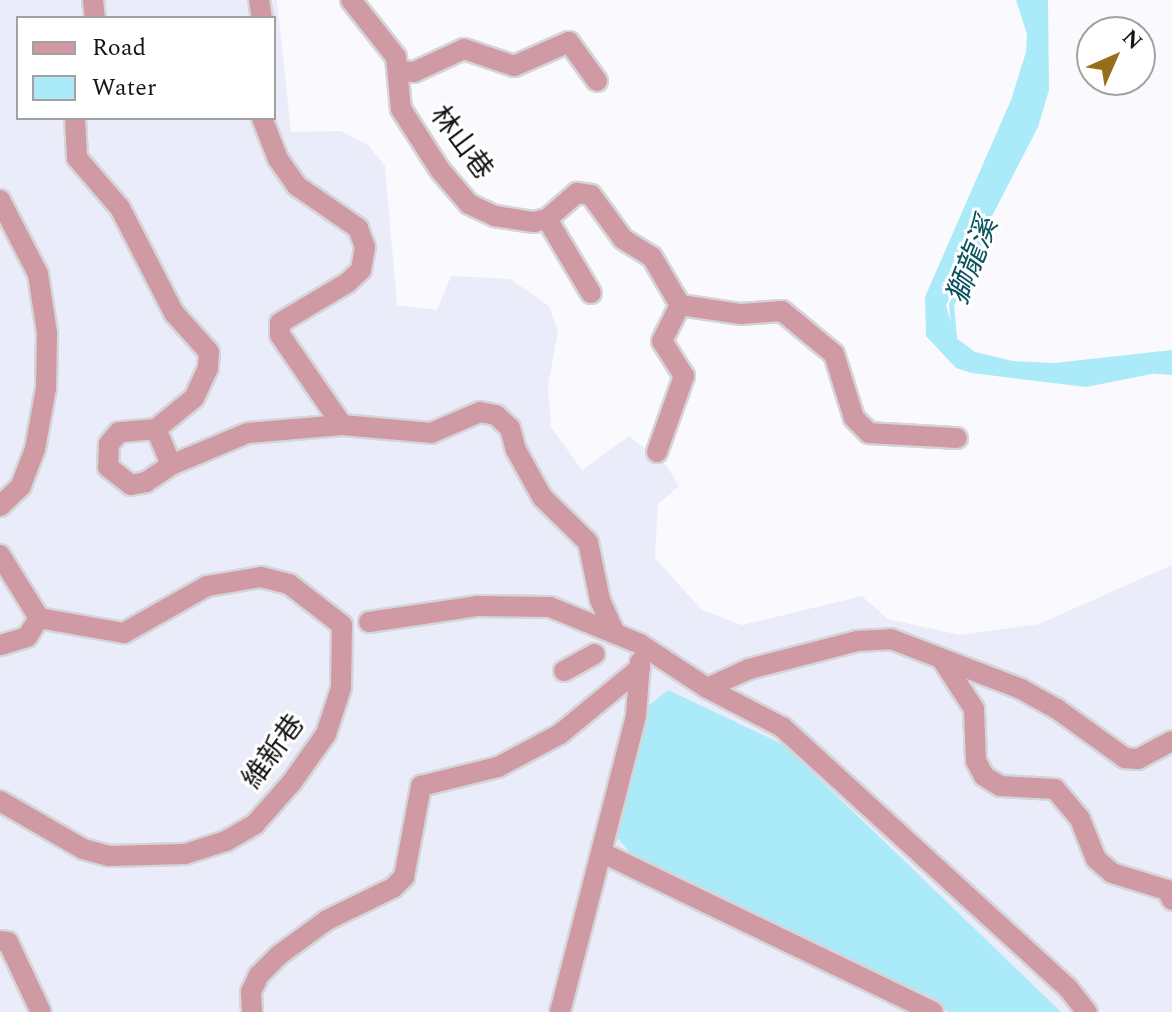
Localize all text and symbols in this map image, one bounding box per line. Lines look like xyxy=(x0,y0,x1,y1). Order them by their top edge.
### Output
legend xyxy=(16,16,276,120)
north arrow xyxy=(1076,16,1156,96)
text: N xyxy=(1114,22,1150,58)
text: Road xyxy=(92,30,146,66)
text: Water xyxy=(92,70,156,106)
street label: 林山巷 xyxy=(422,99,500,187)
water label: 獅龍溪 xyxy=(940,213,1006,309)
street label: 維新巷 xyxy=(236,708,312,796)

